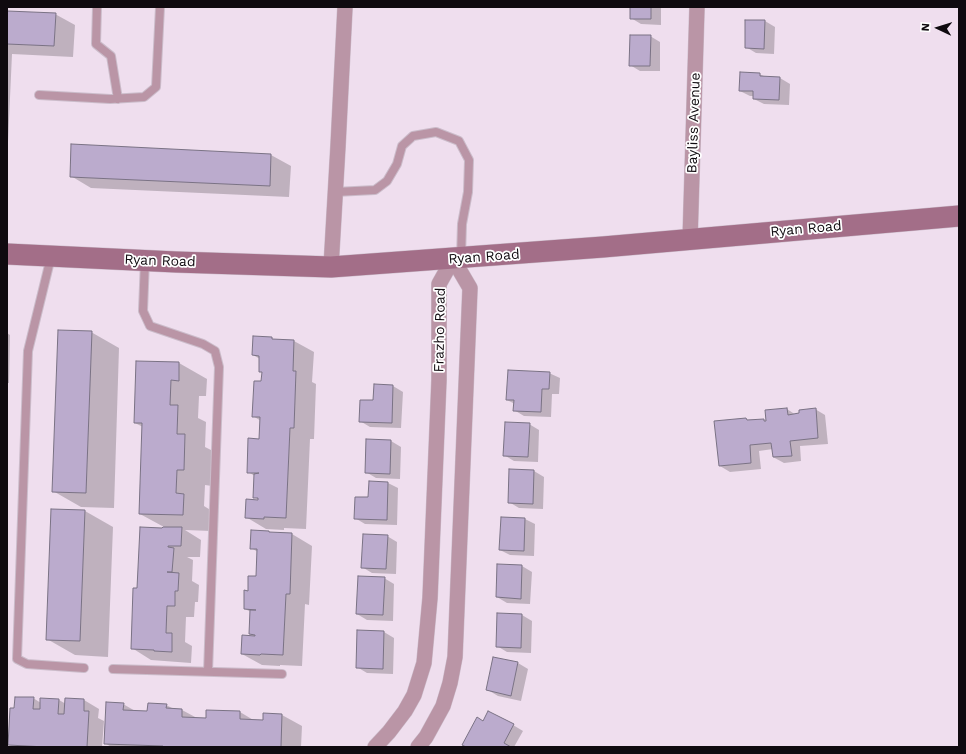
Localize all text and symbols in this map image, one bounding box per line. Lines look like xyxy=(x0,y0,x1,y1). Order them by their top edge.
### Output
north arrow xyxy=(918,8,958,48)
text: N xyxy=(919,23,932,32)
street label: Bayliss Avenue xyxy=(684,72,704,174)
street label: Ryan Road xyxy=(770,218,842,240)
street label: Ryan Road xyxy=(448,246,520,268)
street label: Ryan Road xyxy=(124,251,196,271)
street label: Frazho Road xyxy=(431,287,449,373)

